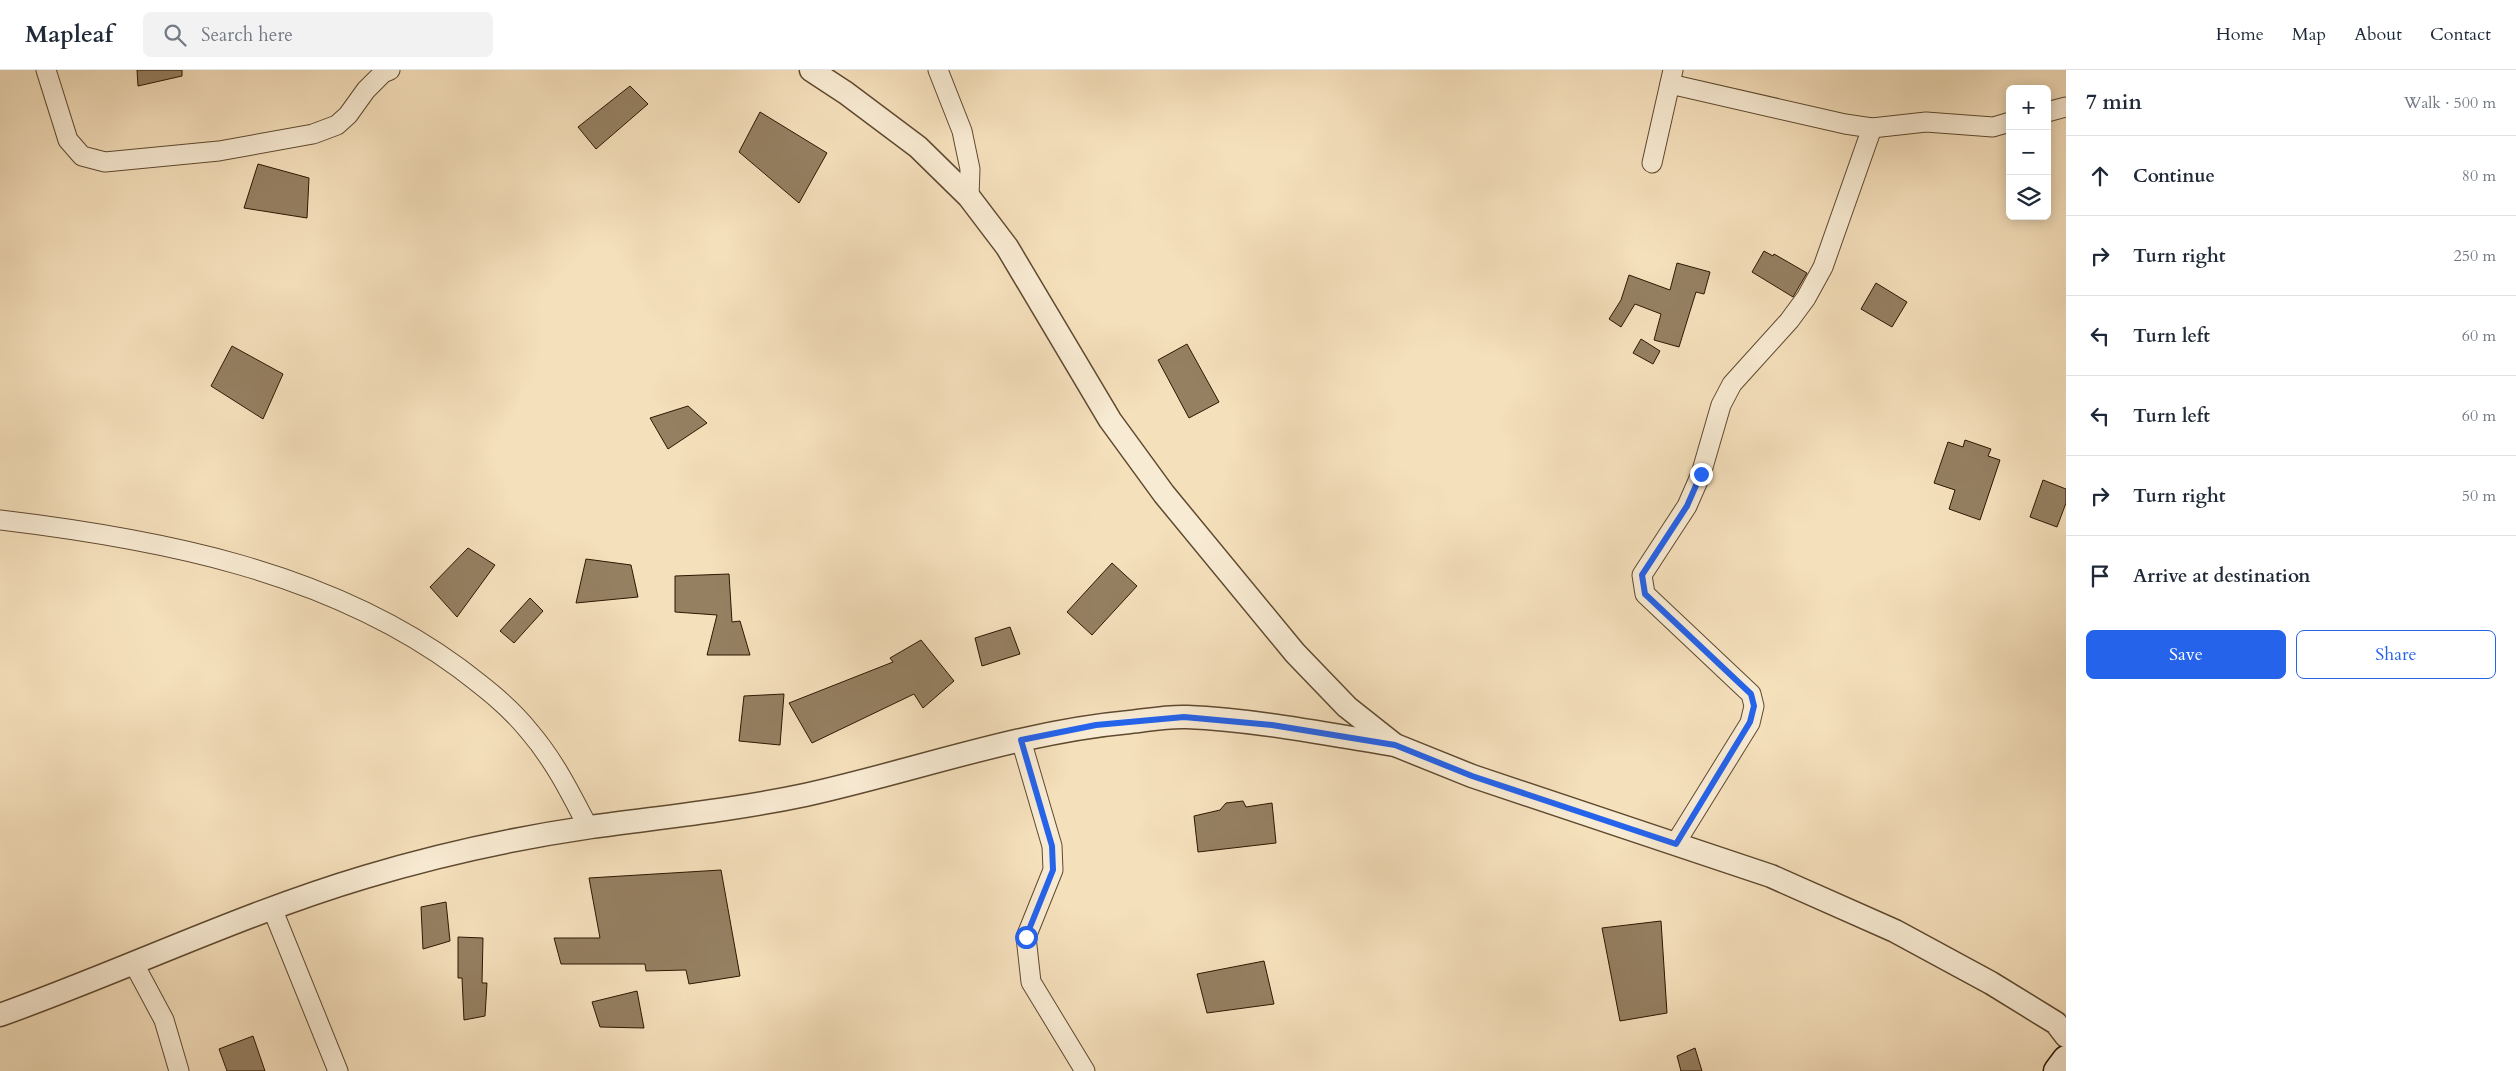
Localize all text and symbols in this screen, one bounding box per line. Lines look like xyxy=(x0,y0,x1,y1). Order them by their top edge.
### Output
search box xyxy=(143,12,493,57)
text: Mapleaf xyxy=(25,18,113,51)
icon: search xyxy=(161,21,189,49)
text: Search here xyxy=(201,22,293,48)
text: Home xyxy=(2216,22,2264,47)
text: Map xyxy=(2292,22,2326,47)
text: About xyxy=(2354,22,2402,47)
text: Contact xyxy=(2430,22,2491,47)
map controls xyxy=(2006,85,2051,220)
button: + xyxy=(2006,85,2051,130)
text: 7 min xyxy=(2086,88,2142,117)
text: Walk · 500 m xyxy=(2404,92,2496,114)
button: − xyxy=(2006,130,2051,175)
icon: ahead xyxy=(2086,162,2114,190)
text: Continue xyxy=(2133,163,2215,189)
text: 80 m xyxy=(2462,165,2496,187)
button: layers xyxy=(2006,175,2051,220)
icon: right xyxy=(2086,242,2114,270)
text: Turn right xyxy=(2133,243,2225,269)
text: 250 m xyxy=(2454,245,2496,267)
icon: left xyxy=(2086,322,2114,350)
text: Turn left xyxy=(2133,323,2210,349)
text: 60 m xyxy=(2462,325,2496,347)
icon: left xyxy=(2086,402,2114,430)
text: Turn left xyxy=(2133,403,2210,429)
text: 60 m xyxy=(2462,405,2496,427)
route end xyxy=(1690,463,1713,486)
icon: right xyxy=(2086,482,2114,510)
text: Turn right xyxy=(2133,483,2225,509)
text: 50 m xyxy=(2462,485,2496,507)
icon: arrive xyxy=(2086,562,2114,590)
text: Arrive at destination xyxy=(2133,563,2310,589)
button: Save xyxy=(2086,630,2286,679)
button: Share xyxy=(2296,630,2496,679)
route start xyxy=(1015,926,1038,949)

